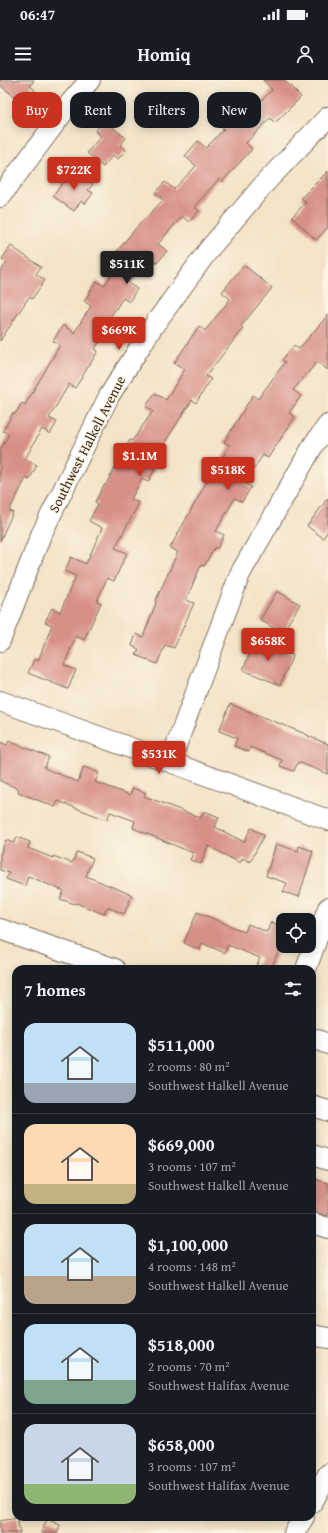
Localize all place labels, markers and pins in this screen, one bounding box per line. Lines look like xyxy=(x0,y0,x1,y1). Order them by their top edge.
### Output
pin: $722K xyxy=(46,157,102,191)
pin: $511K xyxy=(99,251,155,285)
pin: $669K xyxy=(91,317,147,351)
pin: $1.1M xyxy=(112,443,168,477)
pin: $518K xyxy=(200,457,256,491)
pin: $658K xyxy=(240,628,296,662)
pin: $531K xyxy=(131,741,187,775)

